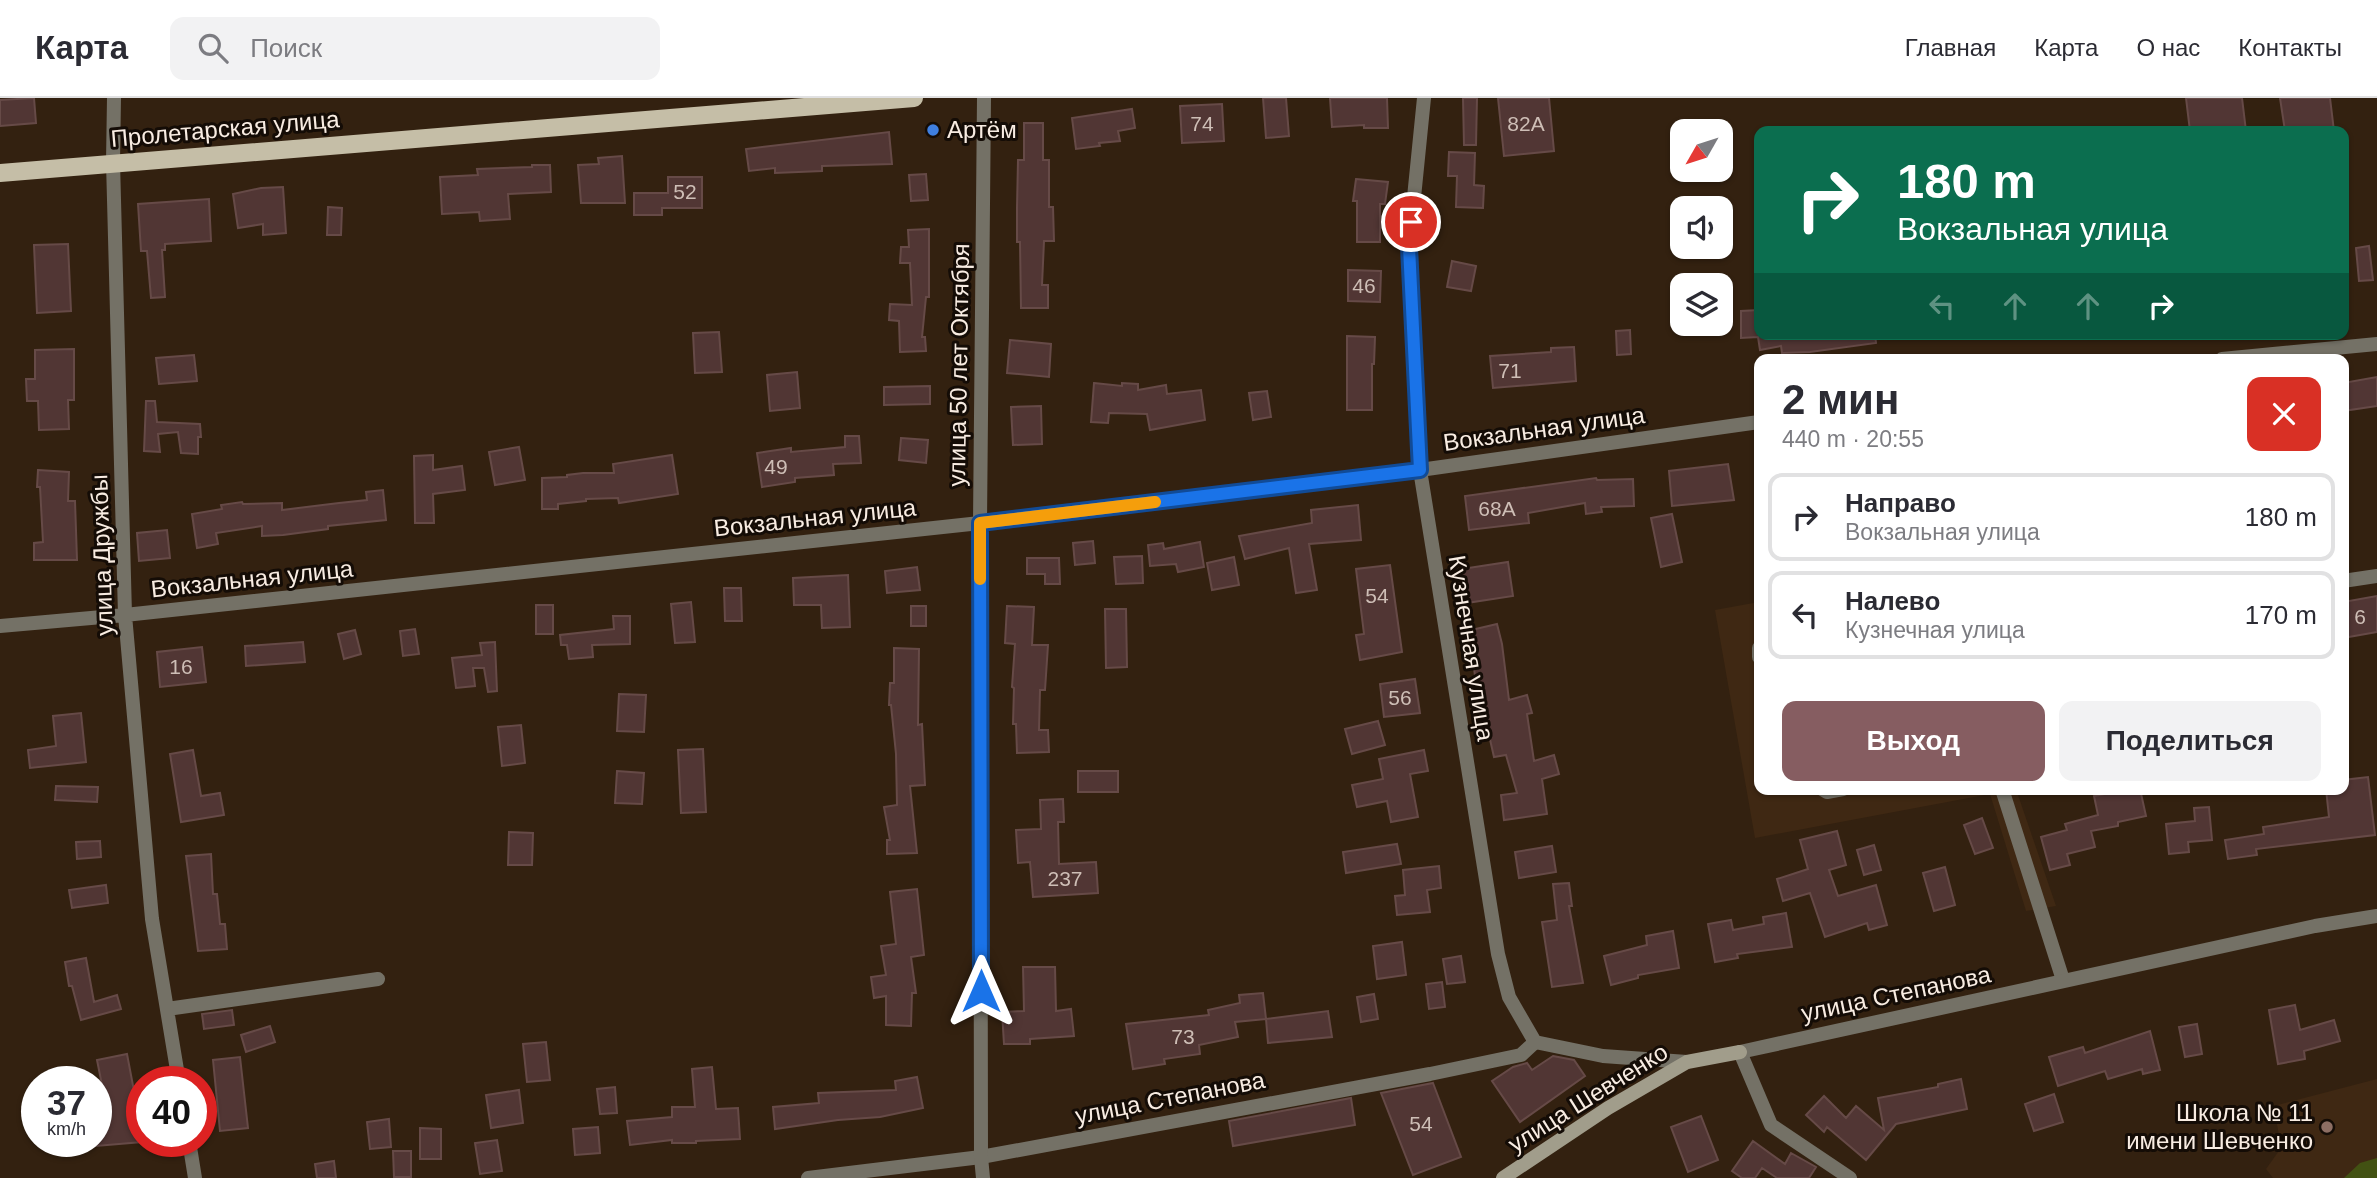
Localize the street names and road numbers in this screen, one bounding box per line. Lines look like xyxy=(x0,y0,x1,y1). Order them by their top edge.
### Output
street label: Пролетарская улица xyxy=(110,105,341,152)
street label: улица 50 лет Октября xyxy=(943,243,974,487)
street label: Вокзальная улица xyxy=(1441,401,1647,456)
street label: улица Дружбы xyxy=(85,474,118,636)
street label: Вокзальная улица xyxy=(712,493,918,542)
street label: Кузнечная улица xyxy=(1443,553,1500,743)
street label: Вокзальная улица xyxy=(149,554,355,603)
street label: улица Степанова xyxy=(1799,960,1994,1027)
street label: улица Шевченко xyxy=(1503,1038,1672,1157)
street label: улица Степанова xyxy=(1073,1066,1268,1129)

